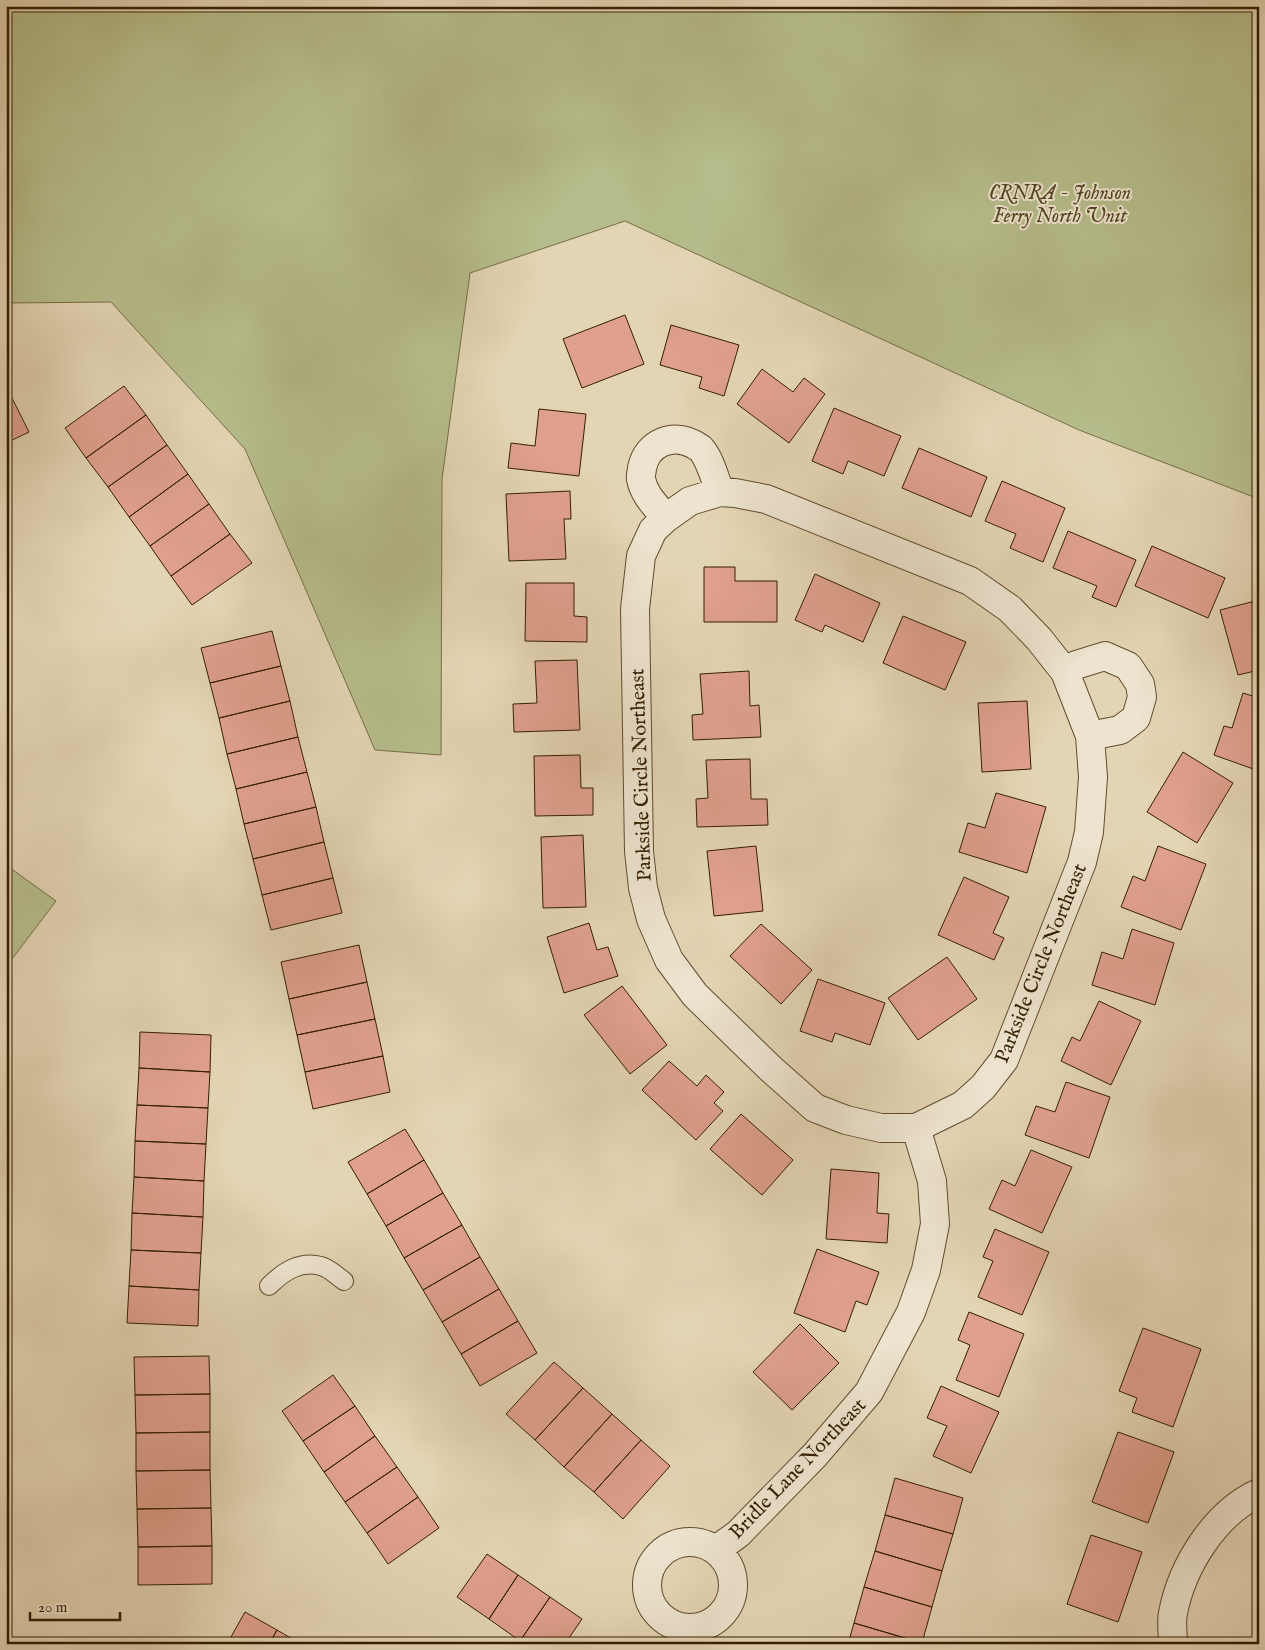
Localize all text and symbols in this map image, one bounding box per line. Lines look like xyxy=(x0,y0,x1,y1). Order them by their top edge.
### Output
park label: CRNRA - Johnson Ferry North Unit xyxy=(989,181,1131,229)
street label: Parkside Circle Northeast xyxy=(625,668,658,882)
street label: Parkside Circle Northeast xyxy=(990,860,1093,1067)
street label: Bridle Lane Northeast xyxy=(724,1393,872,1545)
scale bar xyxy=(30,1590,120,1622)
text: 20 m xyxy=(38,1598,68,1617)

